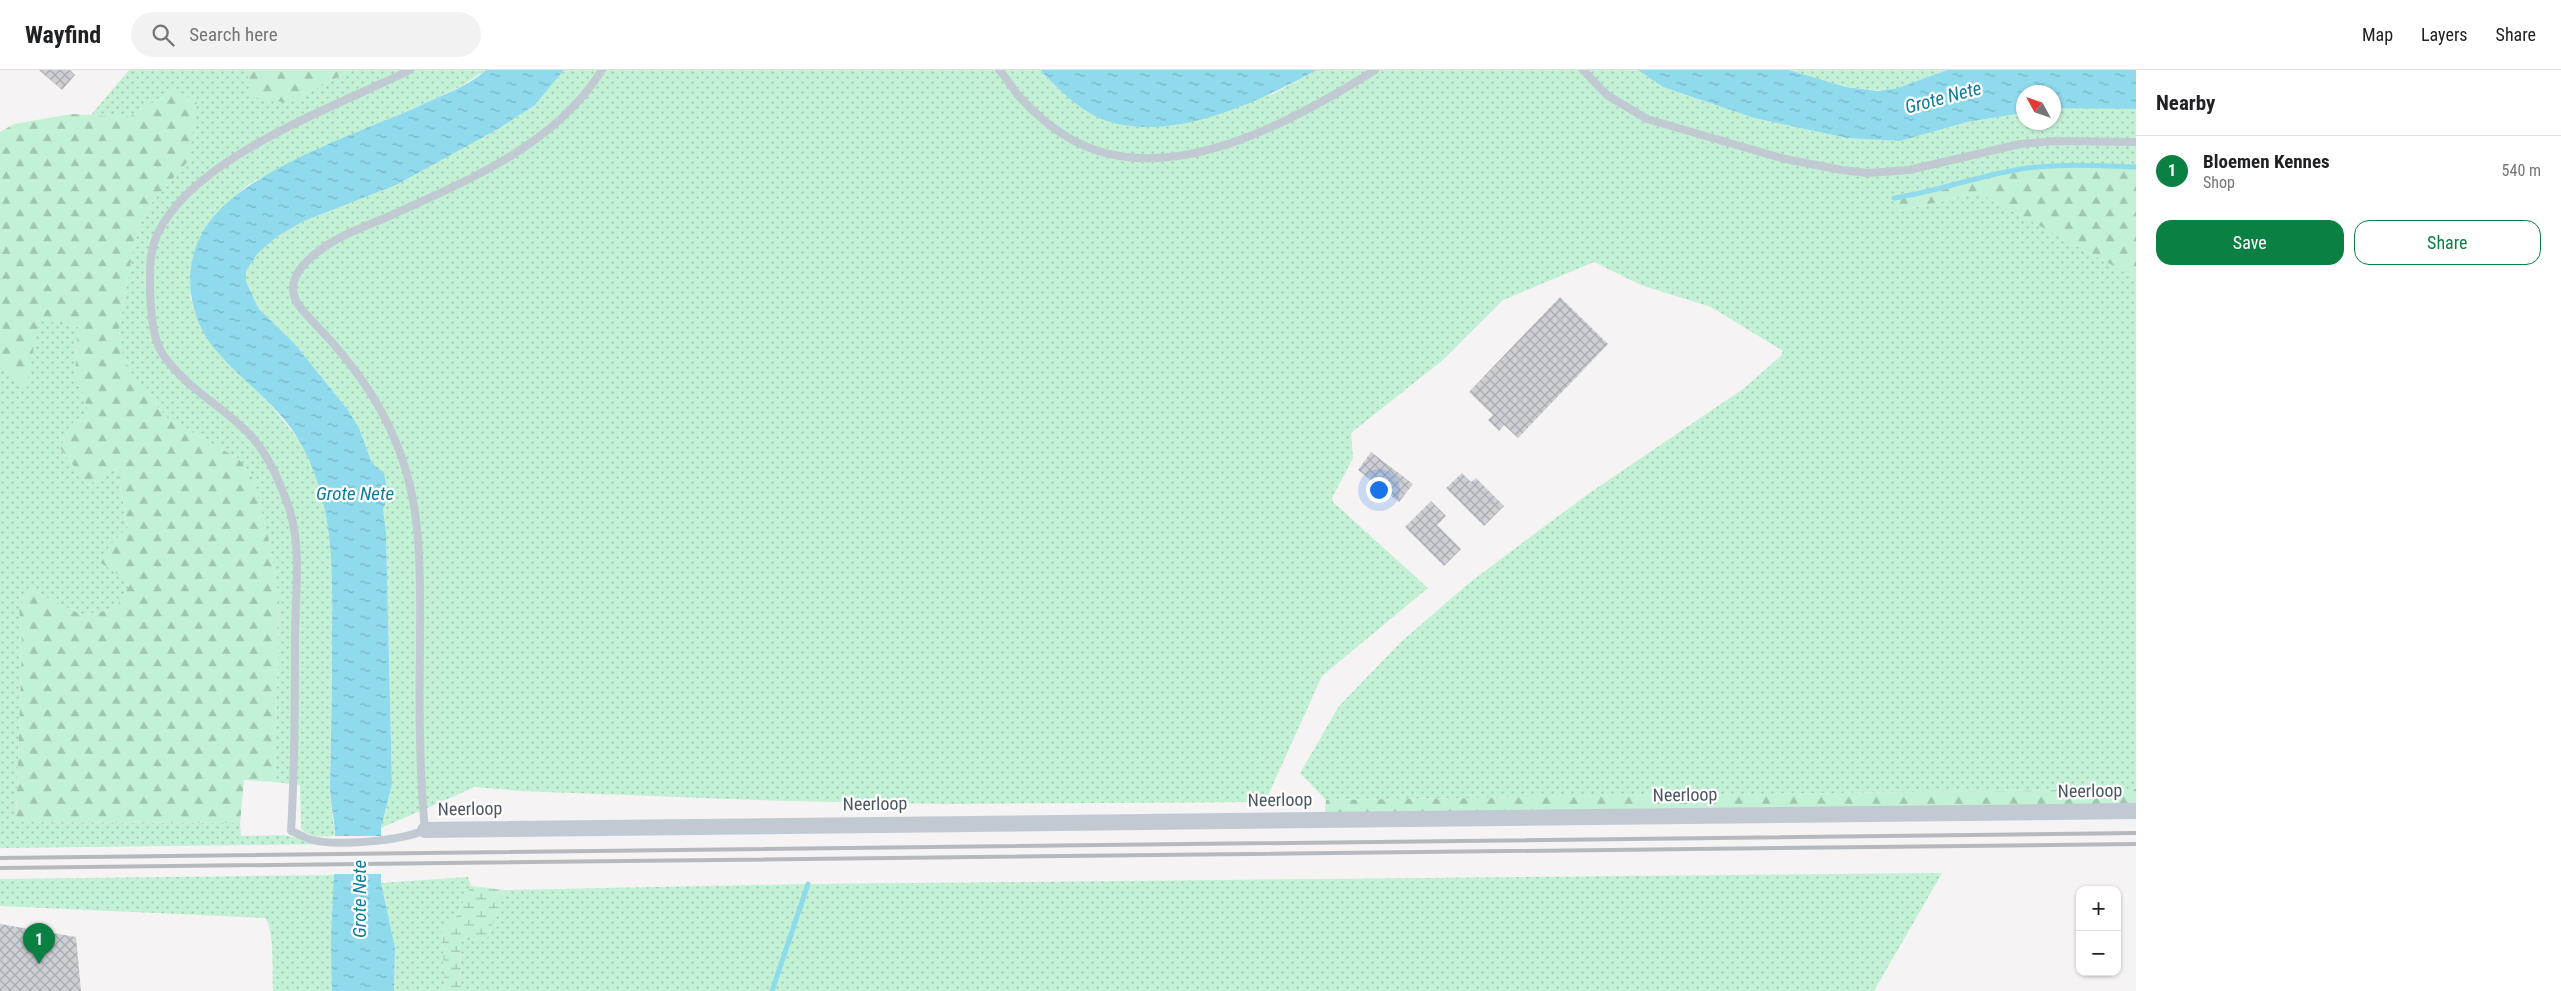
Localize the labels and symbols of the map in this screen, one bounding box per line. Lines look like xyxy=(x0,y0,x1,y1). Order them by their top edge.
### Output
water label: Grote Nete xyxy=(1902,76,1984,119)
north arrow xyxy=(2016,85,2061,130)
your location xyxy=(1366,477,1392,503)
water label: Grote Nete xyxy=(316,482,394,505)
street label: Neerloop xyxy=(2058,779,2123,802)
street label: Neerloop xyxy=(1653,783,1718,806)
street label: Neerloop xyxy=(1248,788,1313,811)
street label: Neerloop xyxy=(843,792,908,815)
street label: Neerloop xyxy=(438,797,503,820)
water label: Grote Nete xyxy=(348,860,371,938)
pin: 1 xyxy=(23,923,55,964)

